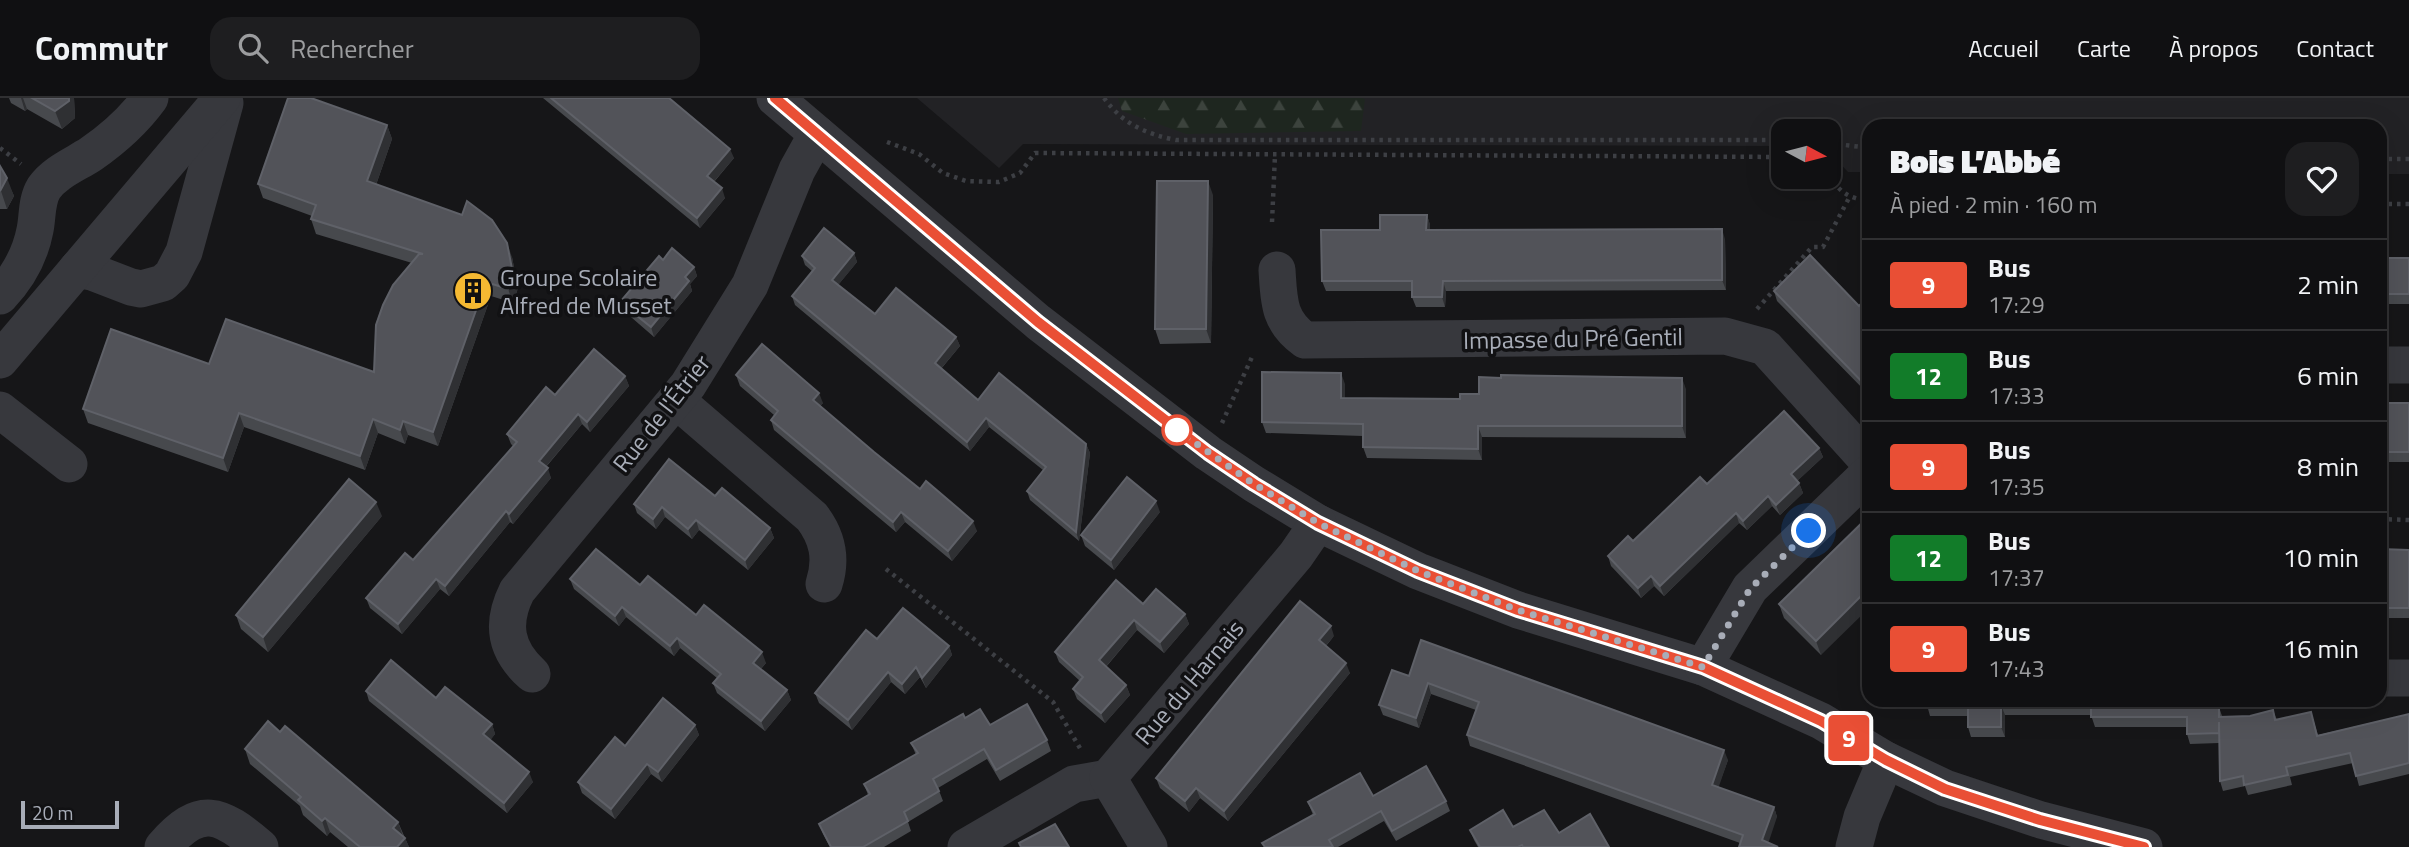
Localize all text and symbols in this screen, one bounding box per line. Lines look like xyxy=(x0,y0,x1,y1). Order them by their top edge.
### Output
search box xyxy=(210,17,700,80)
text: Commutr xyxy=(35,23,168,73)
icon: search xyxy=(234,29,272,67)
text: Rechercher xyxy=(290,29,414,68)
text: Accueil xyxy=(1968,30,2039,66)
text: Carte xyxy=(2077,30,2131,66)
text: À propos xyxy=(2169,30,2258,66)
text: Contact xyxy=(2296,30,2374,66)
north arrow xyxy=(1771,119,1841,189)
map controls xyxy=(1771,119,1841,189)
text: Bois L’Abbé xyxy=(1890,136,2060,186)
button: heart xyxy=(2285,142,2359,216)
text: À pied · 2 min · 160 m xyxy=(1890,187,2097,222)
text: Bus xyxy=(1988,248,2030,287)
place label: Groupe Scolaire Alfred de Musset xyxy=(500,259,672,323)
text: 2 min xyxy=(2297,265,2359,304)
text: 9 xyxy=(1922,267,1935,303)
building icon: Groupe Scolaire Alfred de Musset xyxy=(452,270,494,312)
text: 17:29 xyxy=(1988,287,2045,322)
street label: Impasse du Pré Gentil xyxy=(1463,318,1683,358)
text: Bus xyxy=(1988,339,2030,378)
street label: Rue de l'Étrier xyxy=(603,346,719,480)
text: 6 min xyxy=(2297,356,2359,395)
text: 12 xyxy=(1915,358,1942,394)
text: 17:33 xyxy=(1988,378,2045,413)
unlabelled marker xyxy=(1162,415,1192,445)
text: Bus xyxy=(1988,430,2030,469)
text: 8 min xyxy=(2297,447,2359,486)
text: 9 xyxy=(1922,449,1935,485)
text: 17:35 xyxy=(1988,469,2045,504)
your location xyxy=(1791,513,1826,548)
text: Bus xyxy=(1988,521,2030,560)
text: 10 min xyxy=(2283,538,2359,577)
text: 12 xyxy=(1915,540,1942,576)
text: 17:37 xyxy=(1988,560,2045,595)
street label: Rue du Harnais xyxy=(1126,612,1252,752)
text: Bus xyxy=(1988,612,2030,651)
text: 16 min xyxy=(2283,629,2359,668)
text: 9 xyxy=(1922,631,1935,667)
text: 17:43 xyxy=(1988,651,2045,686)
line badge: 9 xyxy=(1826,715,1872,761)
text: 9 xyxy=(1842,720,1856,756)
scale bar xyxy=(21,798,119,830)
text: 20 m xyxy=(32,798,73,827)

